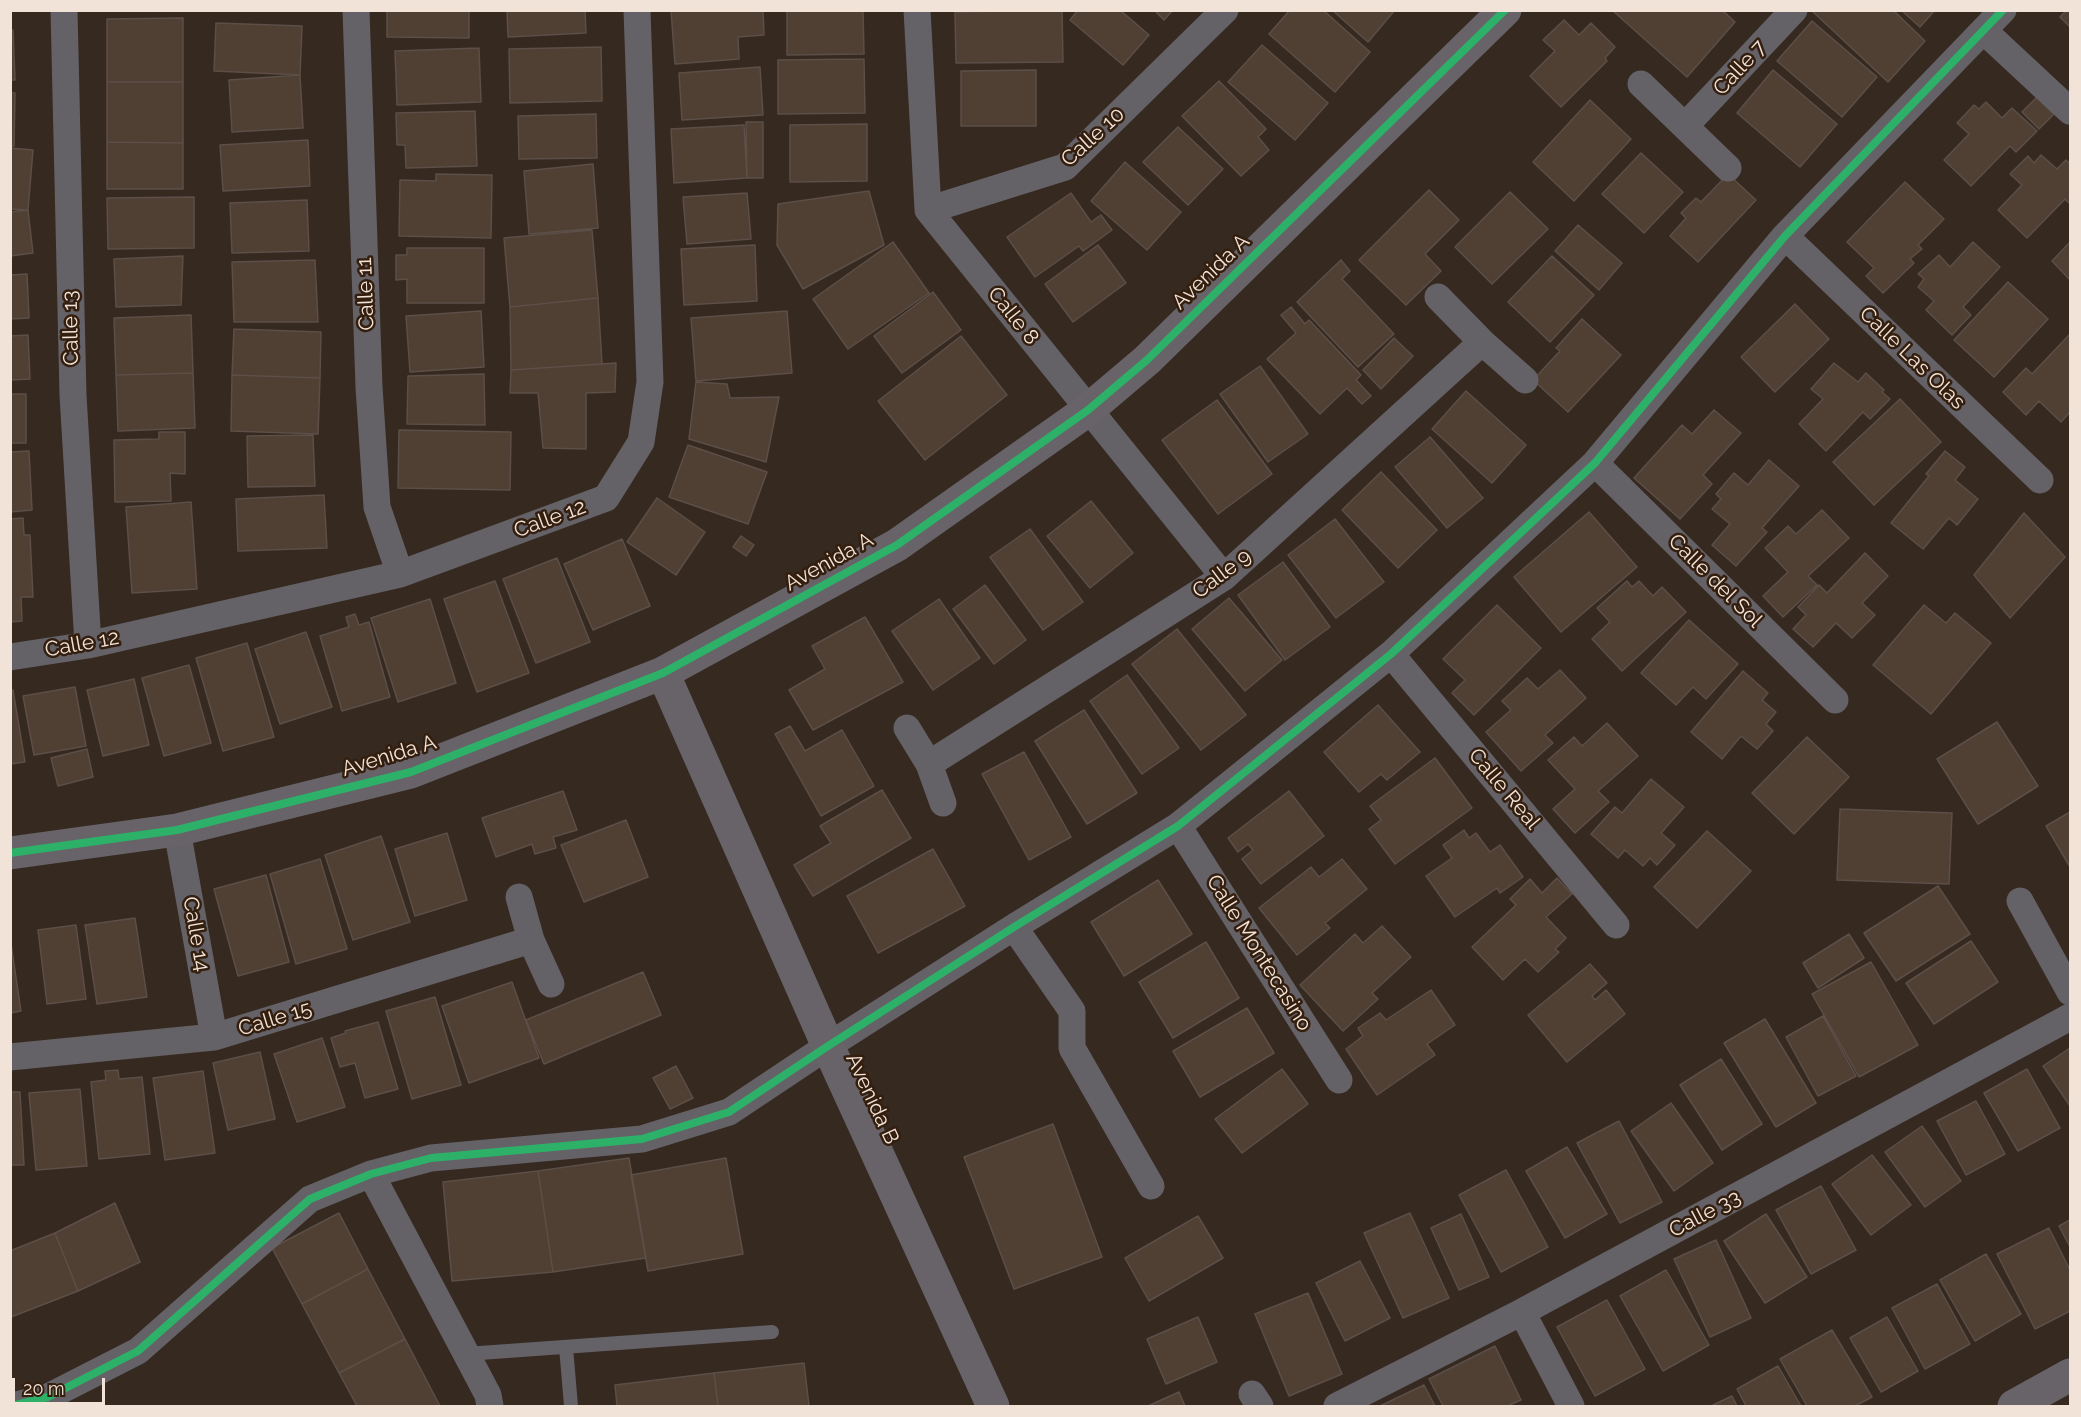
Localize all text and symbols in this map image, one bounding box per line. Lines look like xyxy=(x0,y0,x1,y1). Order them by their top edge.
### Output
street label: Calle 7 xyxy=(1708,35,1772,101)
street label: Calle 10 xyxy=(1056,102,1130,172)
street label: Avenida A xyxy=(1167,229,1255,315)
street label: Calle 11 xyxy=(352,257,380,331)
street label: Calle 8 xyxy=(982,282,1044,350)
street label: Calle 13 xyxy=(58,290,84,366)
street label: Calle Las Olas xyxy=(1854,301,1970,415)
street label: Calle 12 xyxy=(511,494,589,544)
street label: Avenida A xyxy=(780,527,878,597)
street label: Calle del Sol xyxy=(1663,529,1767,633)
street label: Calle 9 xyxy=(1188,544,1256,604)
street label: Calle 12 xyxy=(43,625,121,663)
street label: Avenida A xyxy=(339,730,439,782)
street label: Calle Real xyxy=(1463,743,1545,835)
street label: Calle Montecasino xyxy=(1201,870,1317,1036)
street label: Calle 14 xyxy=(177,895,215,973)
street label: Calle 15 xyxy=(235,996,315,1042)
street label: Avenida B xyxy=(840,1050,904,1148)
street label: Calle 33 xyxy=(1665,1185,1745,1243)
scale bar xyxy=(15,1366,108,1404)
text: 20 m xyxy=(23,1378,65,1399)

